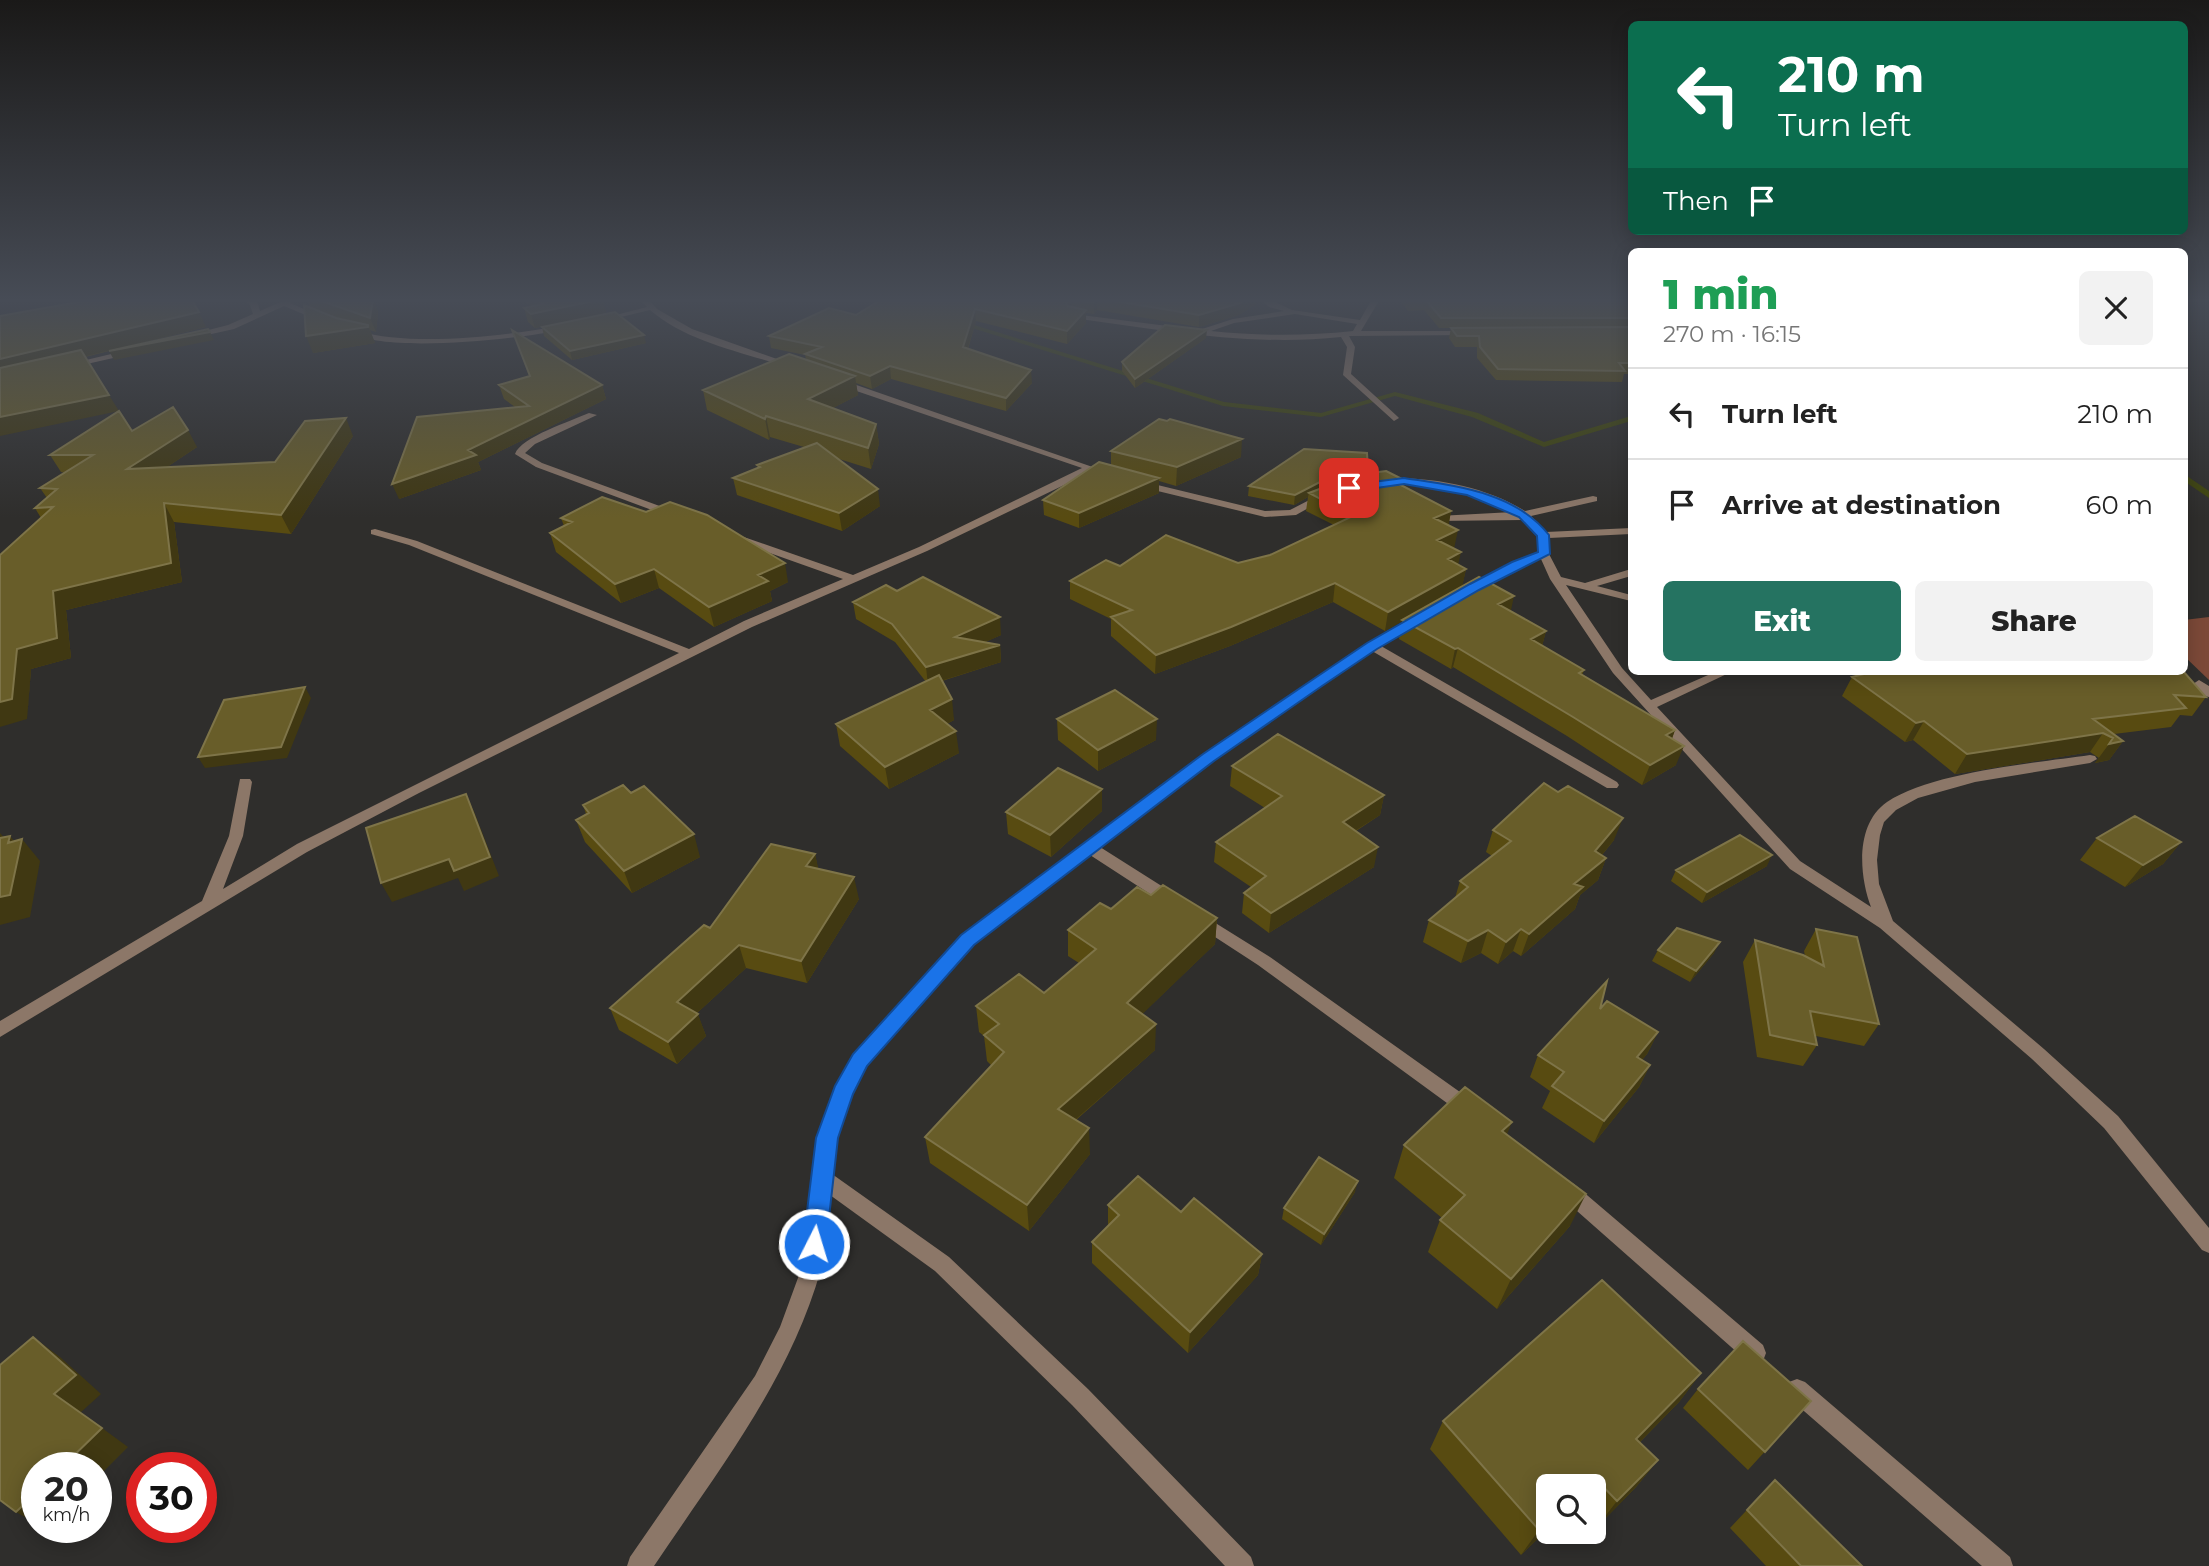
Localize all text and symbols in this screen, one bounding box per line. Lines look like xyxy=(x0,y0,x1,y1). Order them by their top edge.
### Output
text: 210 m xyxy=(1778,45,1925,104)
icon: left xyxy=(1663,49,1754,140)
text: Turn left xyxy=(1778,105,1912,144)
icon: arrive xyxy=(1743,182,1781,220)
text: Then xyxy=(1663,185,1729,217)
text: 1 min xyxy=(1663,268,1779,320)
button: close xyxy=(2079,271,2153,345)
text: 270 m · 16:15 xyxy=(1663,320,1801,348)
icon: left xyxy=(1663,395,1701,433)
text: Turn left xyxy=(1722,398,1838,430)
text: 210 m xyxy=(2077,398,2153,430)
pin xyxy=(1319,458,1379,518)
icon: arrive xyxy=(1330,469,1368,507)
icon: arrive xyxy=(1663,486,1701,524)
text: Arrive at destination xyxy=(1722,489,2001,521)
text: 60 m xyxy=(2086,489,2153,521)
button: Exit xyxy=(1663,581,1901,661)
button: Share xyxy=(1915,581,2153,661)
position arrow xyxy=(777,1207,851,1281)
speed limit sign: 30 xyxy=(126,1452,217,1543)
text: 20 xyxy=(44,1467,89,1510)
map controls xyxy=(1536,1474,1606,1544)
button: search xyxy=(1536,1474,1606,1544)
text: km/h xyxy=(42,1504,91,1526)

